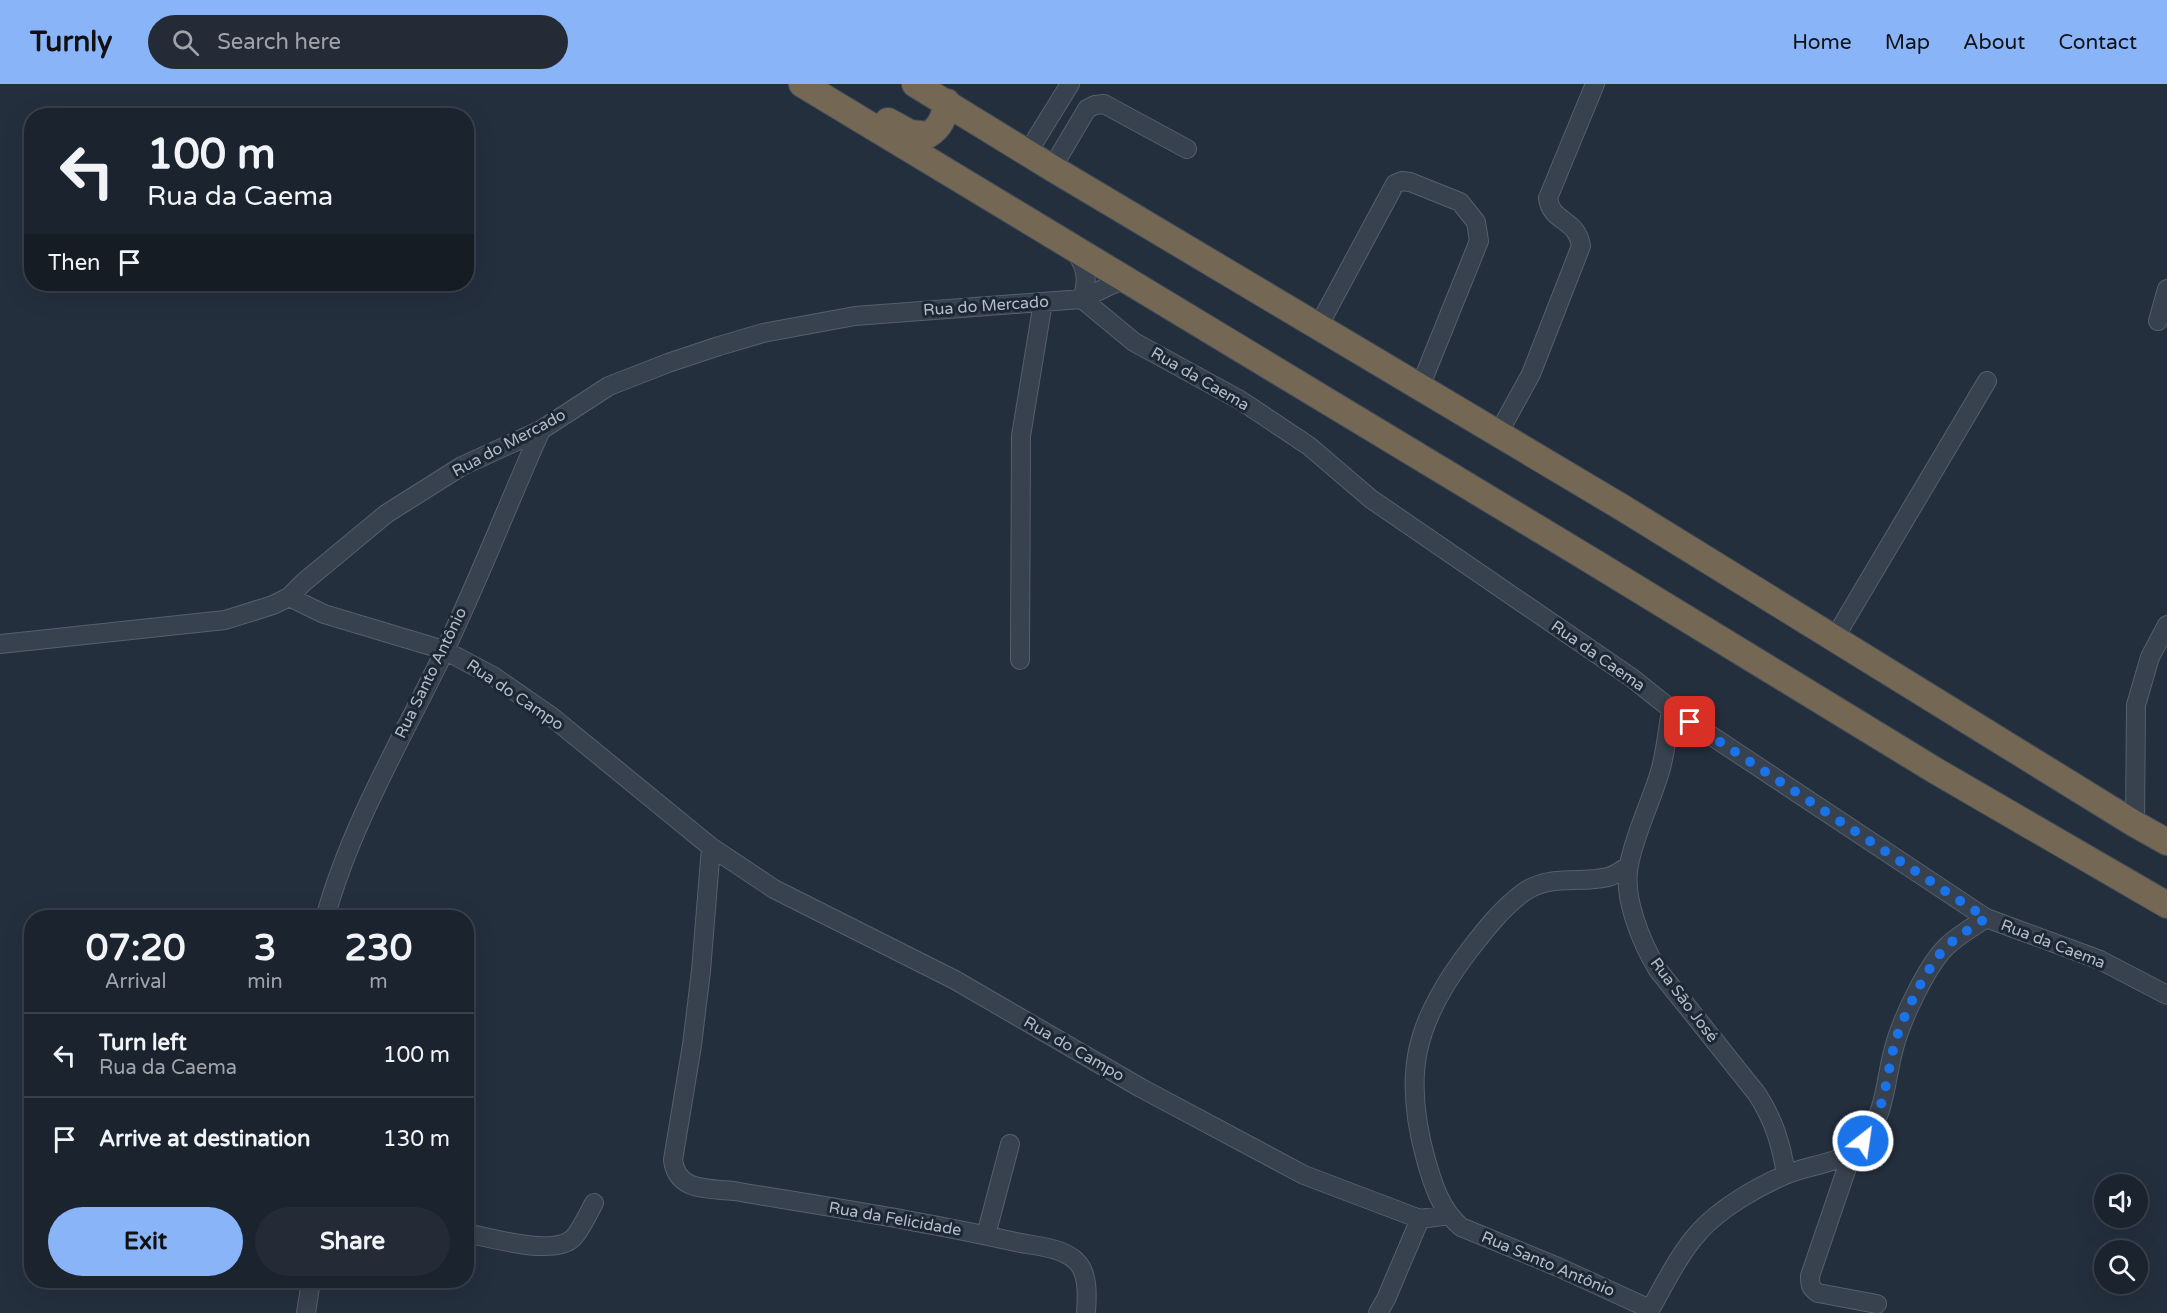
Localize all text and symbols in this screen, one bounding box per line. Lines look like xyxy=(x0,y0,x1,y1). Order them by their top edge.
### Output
search box xyxy=(148,15,568,69)
text: Turnly xyxy=(30,25,112,59)
icon: search xyxy=(169,26,202,59)
text: Search here xyxy=(217,29,341,55)
text: Home xyxy=(1792,30,1852,55)
text: Map xyxy=(1885,30,1930,55)
text: About xyxy=(1963,30,2025,55)
text: Contact xyxy=(2058,30,2137,55)
text: 100 m xyxy=(147,129,276,180)
icon: left xyxy=(48,132,126,210)
text: Rua da Caema xyxy=(147,180,333,213)
icon: arrive xyxy=(113,246,146,279)
text: Then xyxy=(48,250,101,276)
street label: Rua do Mercado xyxy=(923,292,1049,320)
street label: Rua da Caema xyxy=(1147,343,1253,415)
street label: Rua do Mercado xyxy=(449,405,569,481)
street label: Rua Santo Antônio xyxy=(391,604,471,742)
street label: Rua da Caema xyxy=(1547,616,1649,696)
street label: Rua do Campo xyxy=(463,655,567,735)
pin xyxy=(1664,696,1715,747)
icon: arrive xyxy=(1673,705,1706,738)
street label: Rua da Caema xyxy=(1998,915,2108,973)
text: 07:20 xyxy=(86,927,186,970)
text: 3 xyxy=(254,927,276,970)
text: 230 xyxy=(344,927,412,970)
street label: Rua São José xyxy=(1646,954,1722,1046)
text: Arrival xyxy=(105,970,167,994)
text: min xyxy=(247,970,283,994)
text: m xyxy=(369,970,388,994)
street label: Rua do Campo xyxy=(1020,1012,1128,1086)
text: Turn left xyxy=(99,1030,187,1056)
icon: left xyxy=(48,1039,81,1072)
text: 100 m xyxy=(383,1042,450,1068)
text: Rua da Caema xyxy=(99,1056,237,1080)
position arrow xyxy=(1831,1109,1895,1173)
icon: arrive xyxy=(48,1123,81,1156)
text: Arrive at destination xyxy=(99,1126,310,1152)
text: 130 m xyxy=(383,1126,450,1152)
map controls xyxy=(2094,1174,2148,1294)
button: sound xyxy=(2094,1174,2148,1228)
street label: Rua da Felicidade xyxy=(827,1197,963,1241)
button: Exit xyxy=(48,1207,243,1276)
button: Share xyxy=(255,1207,450,1276)
street label: Rua Santo Antônio xyxy=(1478,1227,1618,1301)
button: search xyxy=(2094,1240,2148,1294)

